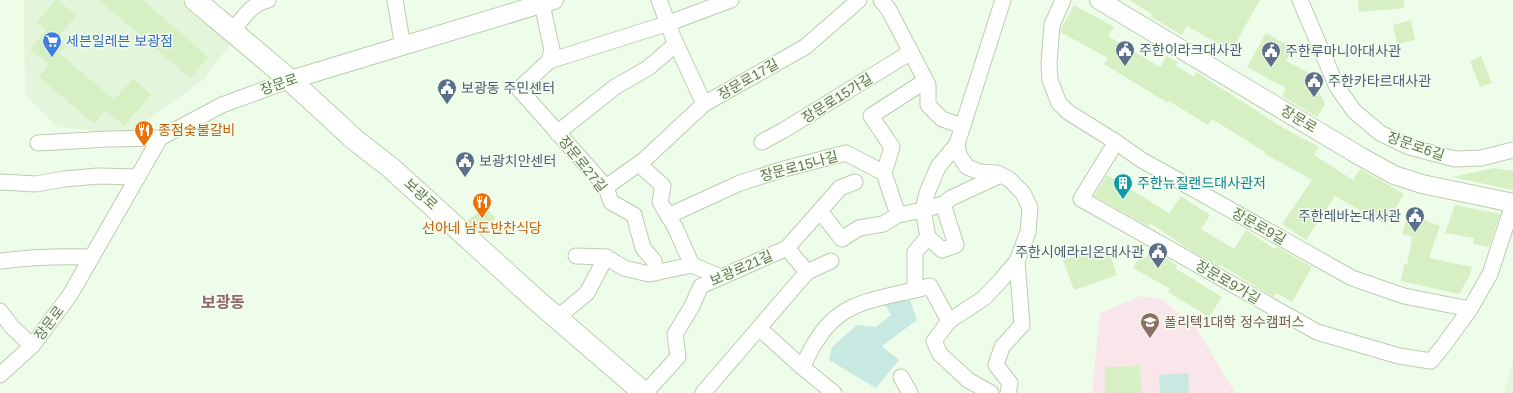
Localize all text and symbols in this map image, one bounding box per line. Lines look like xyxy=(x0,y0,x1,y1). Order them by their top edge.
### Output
supermarket icon: 세븐일레븐 보광점 xyxy=(41,30,63,58)
place label: 세븐일레븐 보광점 xyxy=(66,33,173,49)
public building icon: 주한이라크대사관 xyxy=(1114,39,1136,67)
public building icon: 주한루마니아대사관 xyxy=(1260,40,1282,68)
place label: 주한이라크대사관 xyxy=(1139,42,1242,58)
place label: 주한루마니아대사관 xyxy=(1285,43,1401,59)
street label: 장문로17길 xyxy=(715,55,781,103)
street label: 장문로 xyxy=(258,70,300,98)
street label: 장문로15가길 xyxy=(799,70,875,126)
public building icon: 주한카타르대사관 xyxy=(1303,70,1325,98)
place label: 주한카타르대사관 xyxy=(1328,73,1431,89)
public building icon: 보광동 주민센터 xyxy=(436,77,458,105)
place label: 보광동 주민센터 xyxy=(461,80,555,96)
street label: 장문로 xyxy=(1278,102,1320,136)
restaurant icon: 종점숯불갈비 xyxy=(133,119,155,147)
place label: 종점숯불갈비 xyxy=(158,122,235,138)
street label: 장문로6길 xyxy=(1385,129,1447,163)
street label: 장문로27길 xyxy=(556,133,610,195)
street label: 장문로15나길 xyxy=(758,148,840,184)
public building icon: 보광치안센터 xyxy=(454,150,476,178)
place label: 보광치안센터 xyxy=(479,153,556,169)
building icon: 주한뉴질랜드대사관저 xyxy=(1112,172,1134,200)
street label: 보광로 xyxy=(401,175,441,213)
place label: 주한뉴질랜드대사관저 xyxy=(1137,175,1266,191)
restaurant icon: 선아네 남도반찬식당 xyxy=(471,191,493,219)
street label: 장문로9길 xyxy=(1229,205,1289,247)
public building icon: 주한레바논대사관 xyxy=(1404,205,1426,233)
place label: 주한레바논대사관 xyxy=(1298,208,1401,224)
place label: 선아네 남도반찬식당 xyxy=(422,220,542,236)
public building icon: 주한시에라리온대사관 xyxy=(1147,241,1169,269)
place label: 주한시에라리온대사관 xyxy=(1015,244,1144,260)
street label: 보광로21길 xyxy=(707,247,775,289)
street label: 장문로9가길 xyxy=(1193,257,1263,307)
district label: 보광동 xyxy=(201,294,245,311)
street label: 장문로 xyxy=(31,303,67,343)
school or university icon: 폴리텍1대학 정수캠퍼스 xyxy=(1139,311,1161,339)
place label: 폴리텍1대학 정수캠퍼스 xyxy=(1164,314,1305,330)

